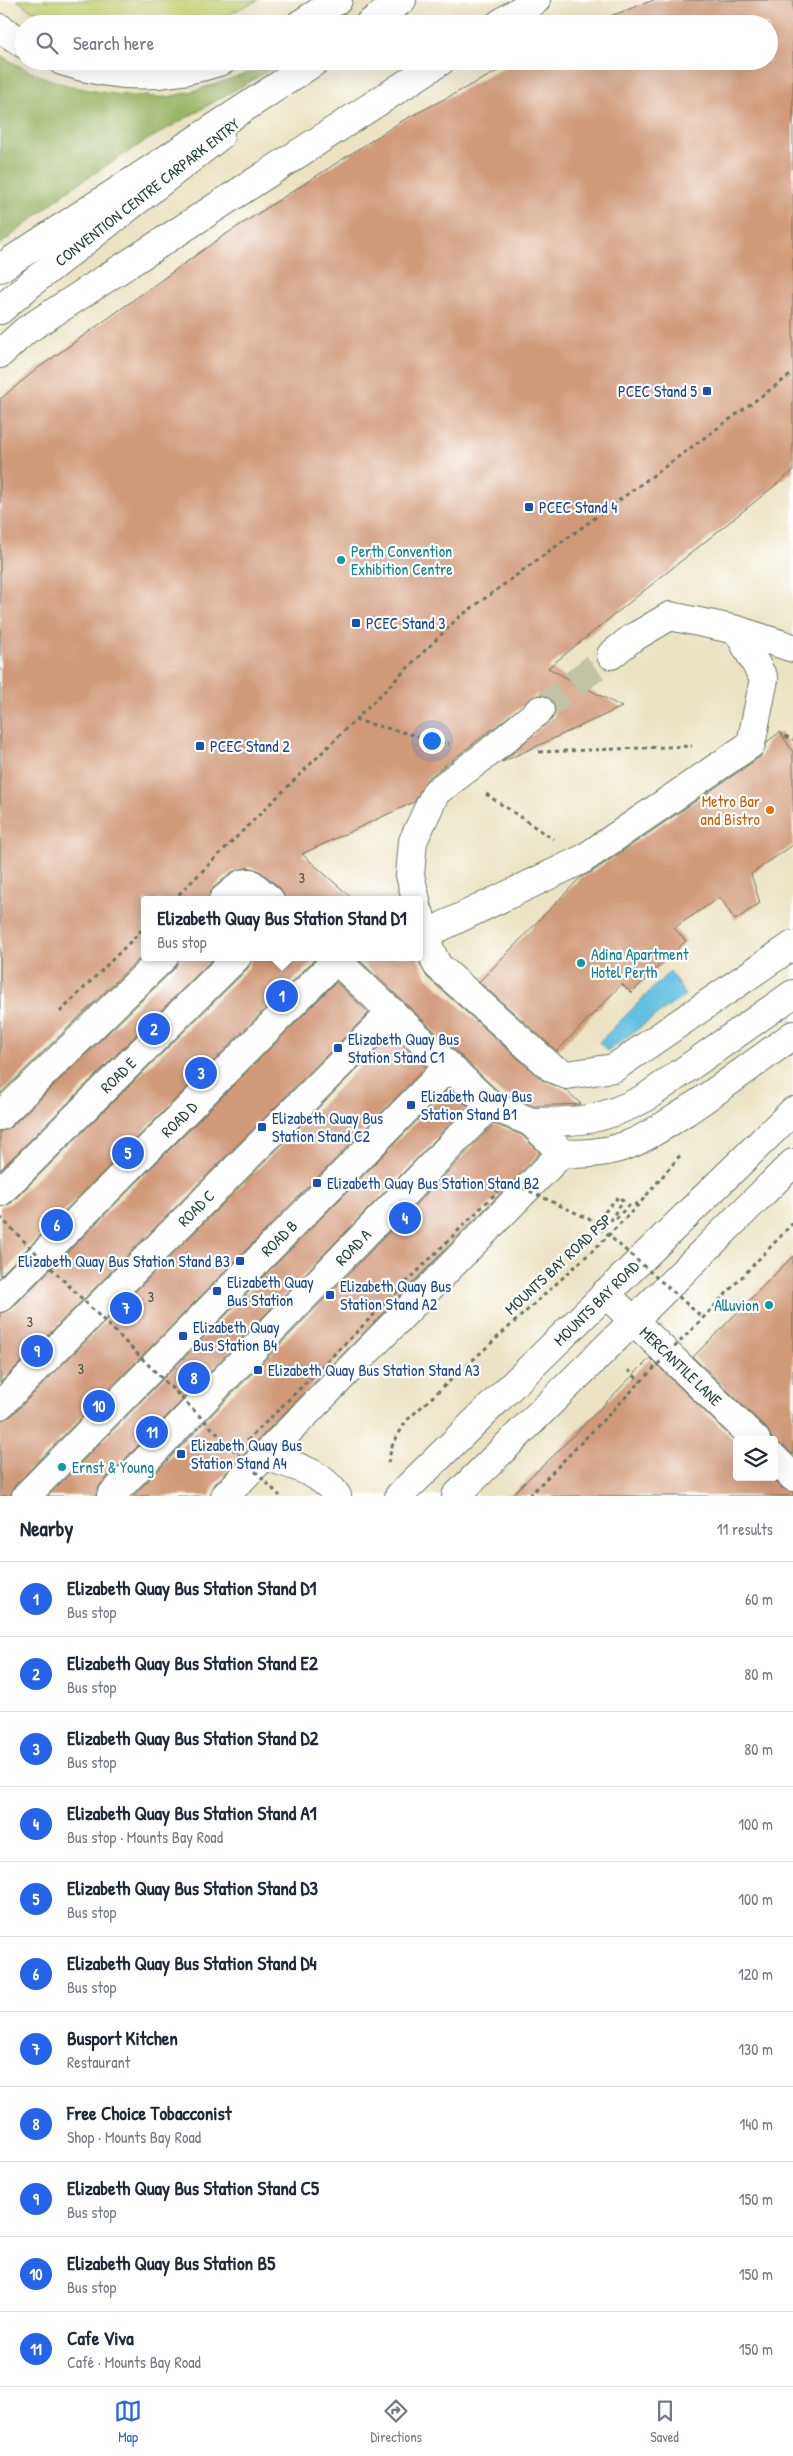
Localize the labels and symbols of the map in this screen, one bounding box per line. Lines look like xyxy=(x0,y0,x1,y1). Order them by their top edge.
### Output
street label: CONVENTION CENTRE CARPARK ENTRY xyxy=(50,113,244,271)
place label: PCEC Stand 5 xyxy=(618,380,697,402)
marker: PCEC Stand 5 xyxy=(701,385,713,397)
place label: PCEC Stand 4 xyxy=(539,496,617,518)
marker: PCEC Stand 4 xyxy=(523,501,535,513)
place label: Perth Convention Exhibition Centre xyxy=(351,540,453,580)
marker: Perth Convention Exhibition Centre xyxy=(335,554,347,566)
place label: PCEC Stand 3 xyxy=(366,612,445,634)
marker: PCEC Stand 3 xyxy=(350,617,362,629)
your location xyxy=(419,728,445,754)
place label: PCEC Stand 2 xyxy=(210,735,290,757)
marker: PCEC Stand 2 xyxy=(194,740,206,752)
place label: Metro Bar and Bistro xyxy=(701,790,761,830)
marker: Metro Bar and Bistro xyxy=(764,804,776,816)
house number: 3 xyxy=(299,868,305,887)
place label: Adina Apartment Hotel Perth xyxy=(591,943,689,983)
marker: Adina Apartment Hotel Perth xyxy=(575,957,587,969)
pin: 1 xyxy=(266,977,298,1015)
pin: 2 xyxy=(138,1010,170,1048)
place label: Elizabeth Quay Bus Station Stand C1 xyxy=(348,1028,459,1068)
marker: Elizabeth Quay Bus Station Stand C1 xyxy=(332,1042,344,1054)
street label: ROAD E xyxy=(95,1052,141,1098)
pin: 3 xyxy=(185,1054,217,1092)
place label: Elizabeth Quay Bus Station Stand B1 xyxy=(421,1085,532,1125)
street label: ROAD D xyxy=(156,1096,202,1142)
marker: Elizabeth Quay Bus Station Stand B1 xyxy=(405,1099,417,1111)
place label: Elizabeth Quay Bus Station Stand C2 xyxy=(272,1107,383,1147)
marker: Elizabeth Quay Bus Station Stand C2 xyxy=(256,1121,268,1133)
pin: 5 xyxy=(112,1134,144,1172)
place label: Elizabeth Quay Bus Station Stand B2 xyxy=(327,1172,540,1194)
marker: Elizabeth Quay Bus Station Stand B2 xyxy=(311,1177,323,1189)
street label: ROAD C xyxy=(173,1185,219,1231)
pin: 4 xyxy=(389,1199,421,1237)
pin: 6 xyxy=(41,1206,73,1244)
street label: MOUNTS BAY ROAD PSP xyxy=(501,1210,615,1318)
street label: ROAD B xyxy=(256,1215,302,1261)
street label: ROAD A xyxy=(330,1224,376,1270)
place label: Elizabeth Quay Bus Station Stand B3 xyxy=(18,1250,230,1272)
marker: Elizabeth Quay Bus Station Stand B3 xyxy=(234,1255,246,1267)
street label: MOUNTS BAY ROAD xyxy=(549,1256,643,1350)
place label: Elizabeth Quay Bus Station xyxy=(227,1271,314,1311)
place label: Elizabeth Quay Bus Station Stand A2 xyxy=(340,1275,451,1315)
marker: Elizabeth Quay Bus Station xyxy=(211,1285,223,1297)
house number: 3 xyxy=(148,1287,154,1306)
pin: 7 xyxy=(110,1289,142,1327)
marker: Elizabeth Quay Bus Station Stand A2 xyxy=(324,1289,336,1301)
place label: Alluvion xyxy=(714,1294,759,1316)
marker: Alluvion xyxy=(763,1299,775,1311)
house number: 3 xyxy=(27,1312,33,1331)
place label: Elizabeth Quay Bus Station B4 xyxy=(193,1316,280,1356)
street label: MERCANTILE LANE xyxy=(635,1321,727,1411)
marker: Elizabeth Quay Bus Station B4 xyxy=(177,1330,189,1342)
pin: 9 xyxy=(21,1332,53,1370)
house number: 3 xyxy=(78,1359,84,1378)
pin: 8 xyxy=(178,1359,210,1397)
place label: Elizabeth Quay Bus Station Stand A3 xyxy=(268,1359,480,1381)
marker: Elizabeth Quay Bus Station Stand A3 xyxy=(252,1364,264,1376)
pin: 10 xyxy=(83,1387,115,1425)
pin: 11 xyxy=(136,1413,168,1451)
place label: Elizabeth Quay Bus Station Stand A4 xyxy=(191,1434,302,1474)
marker: Elizabeth Quay Bus Station Stand A4 xyxy=(175,1448,187,1460)
place label: Ernst & Young xyxy=(72,1456,154,1478)
marker: Ernst & Young xyxy=(56,1461,68,1473)

